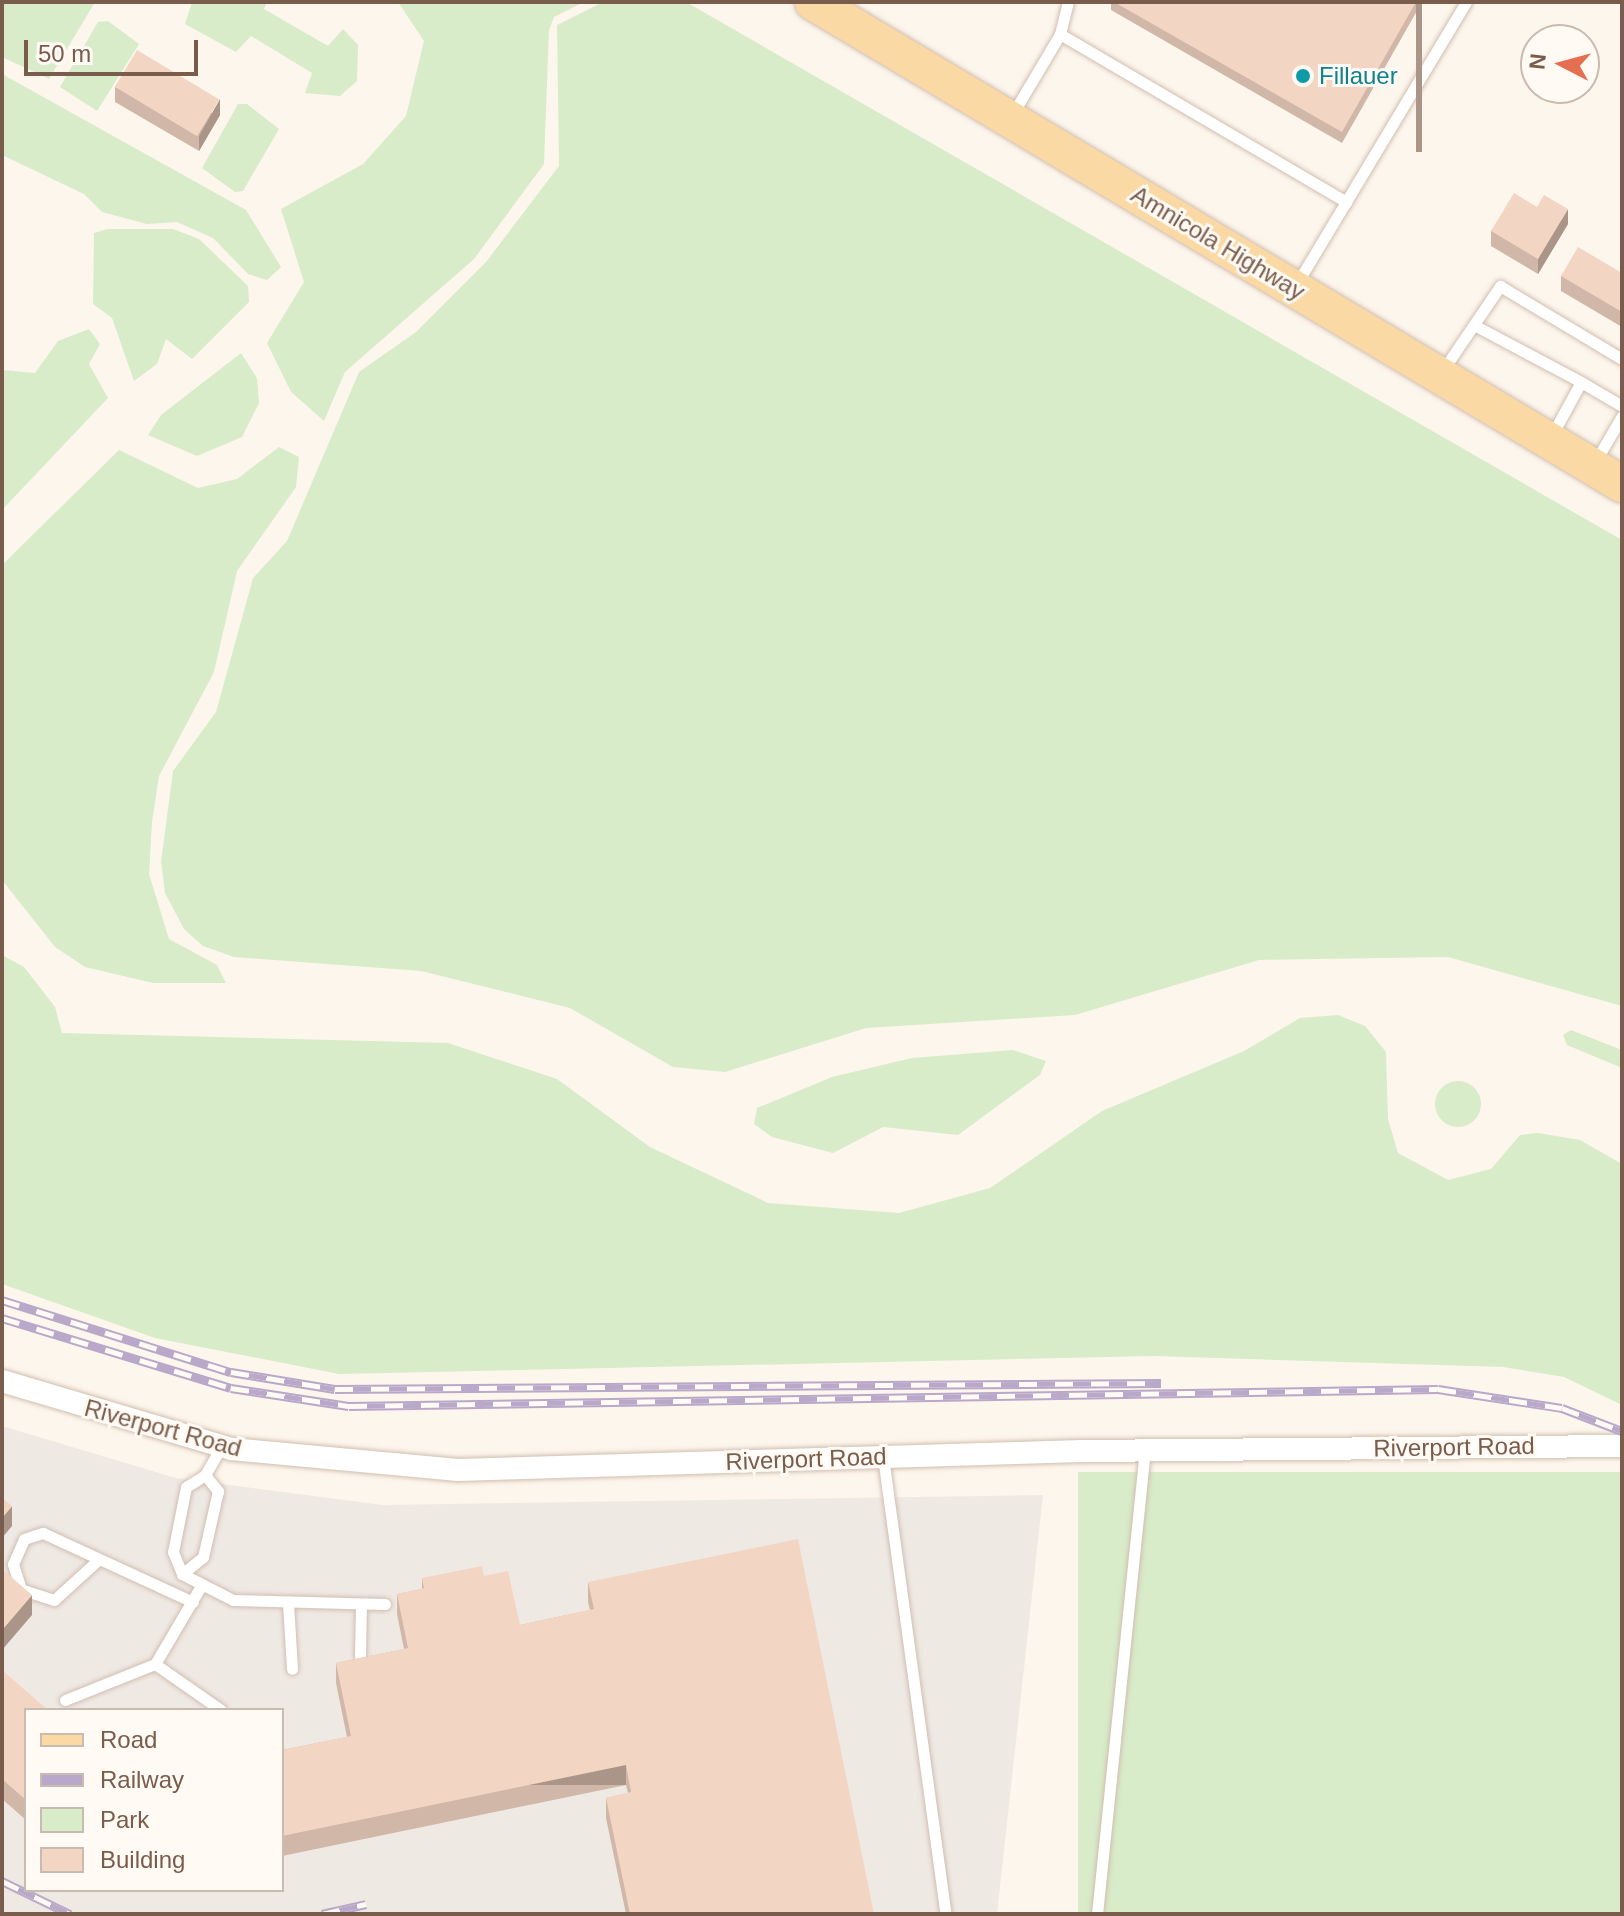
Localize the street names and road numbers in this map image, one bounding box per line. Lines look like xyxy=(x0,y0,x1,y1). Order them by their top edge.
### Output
street label: Amnicola Highway xyxy=(1126,180,1310,306)
street label: Riverport Road xyxy=(81,1393,245,1463)
street label: Riverport Road xyxy=(1373,1431,1535,1463)
street label: Riverport Road xyxy=(725,1442,887,1476)

